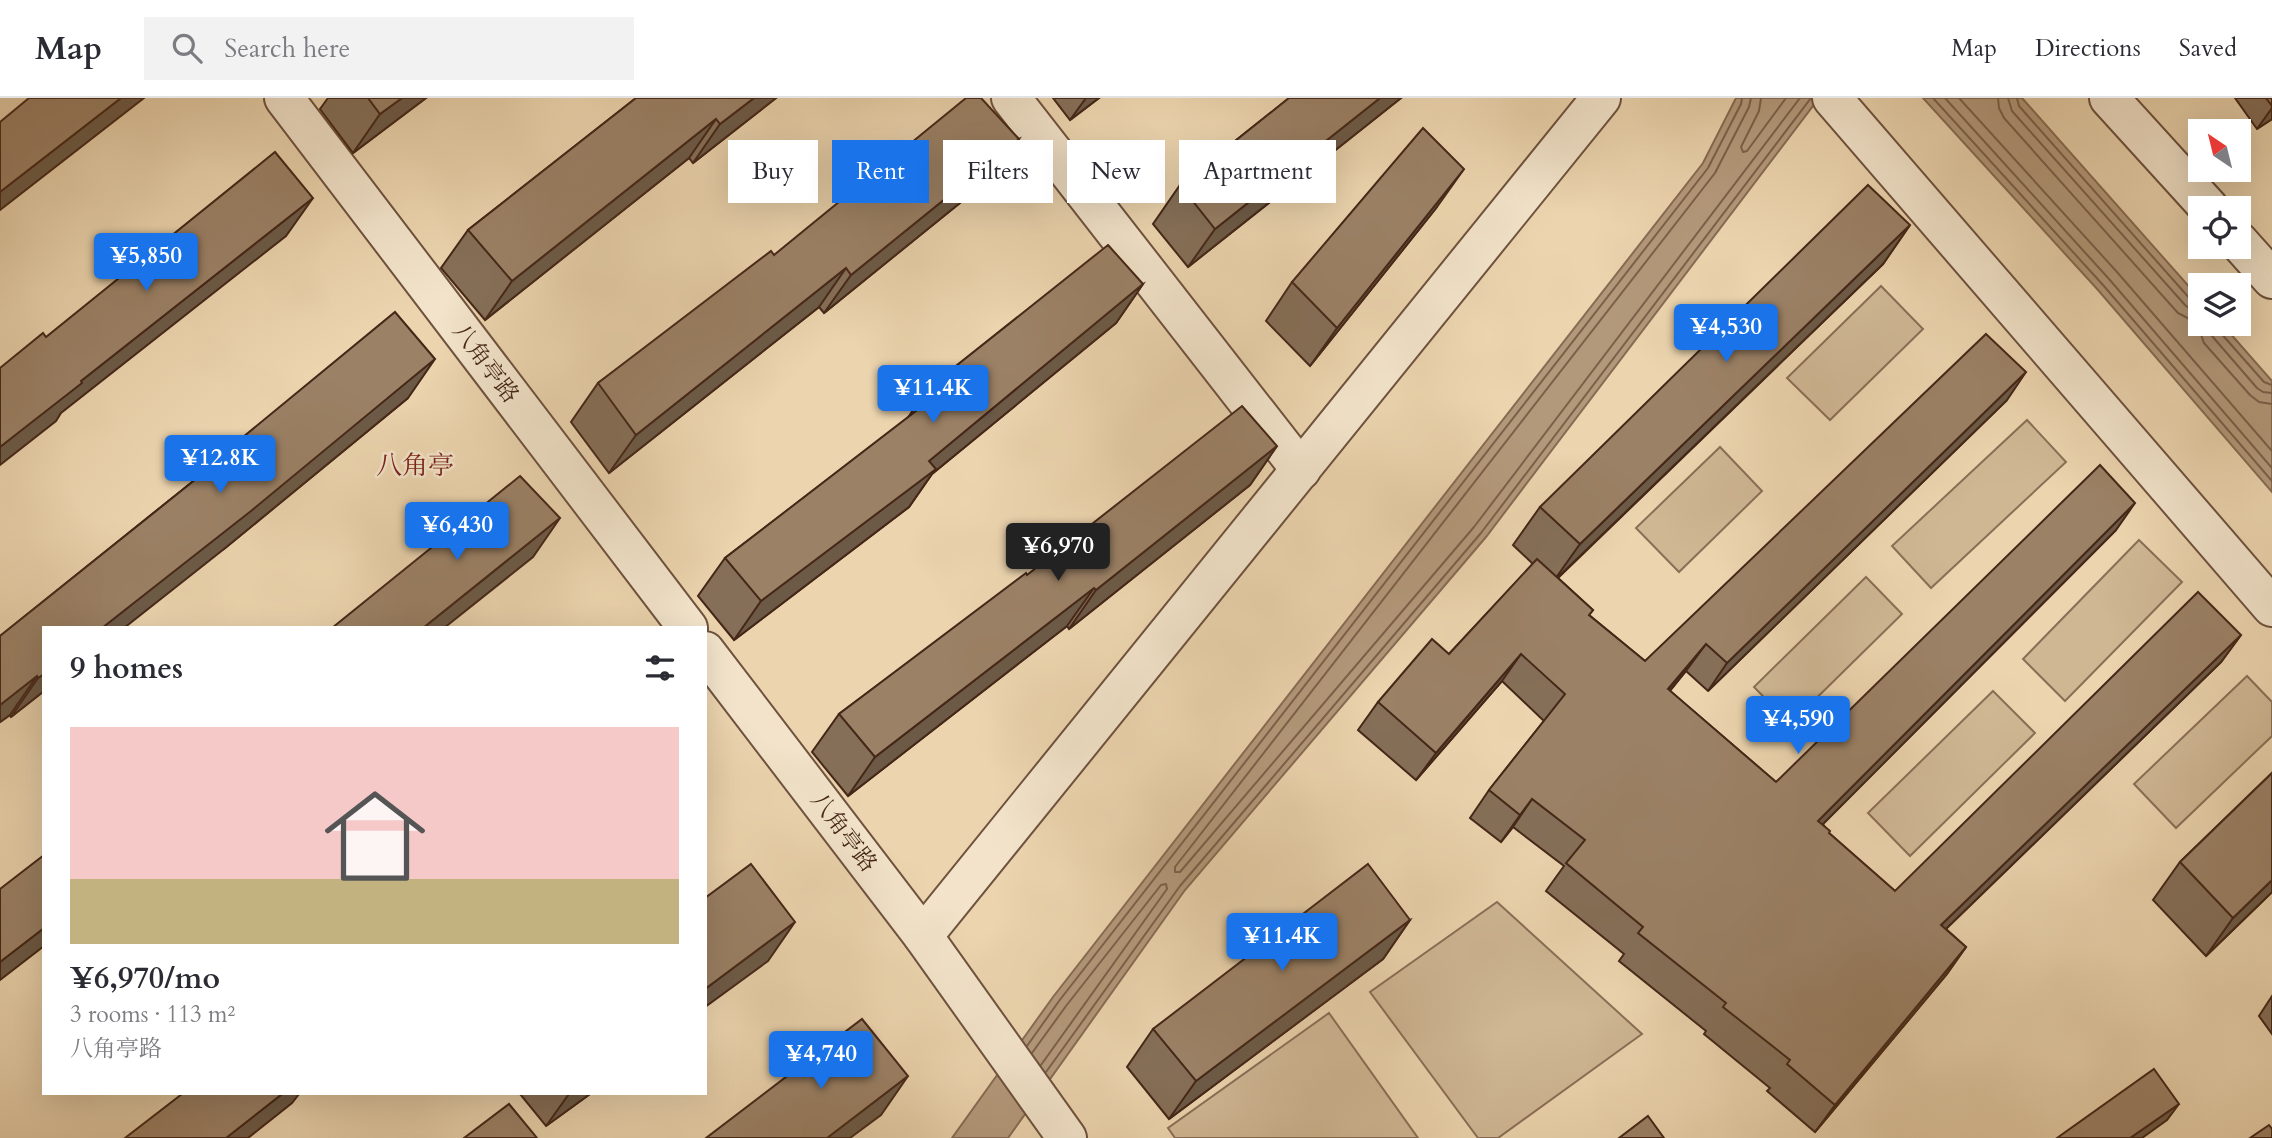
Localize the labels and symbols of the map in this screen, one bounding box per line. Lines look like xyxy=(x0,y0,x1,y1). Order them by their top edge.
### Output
north arrow xyxy=(2188,119,2250,182)
pin: ¥5,850 xyxy=(89,234,203,293)
pin: ¥4,530 xyxy=(1669,304,1783,364)
street label: 八角亭路 xyxy=(446,317,526,409)
pin: ¥11.4K xyxy=(876,366,990,425)
pin: ¥12.8K xyxy=(163,436,277,495)
district label: 八角亭 xyxy=(376,448,454,483)
pin: ¥6,430 xyxy=(400,503,514,562)
pin: ¥6,970 xyxy=(1001,524,1115,583)
pin: ¥4,590 xyxy=(1741,696,1855,756)
street label: 八角亭路 xyxy=(804,786,884,878)
pin: ¥11.4K xyxy=(1225,914,1339,973)
pin: ¥4,740 xyxy=(764,1032,878,1091)

